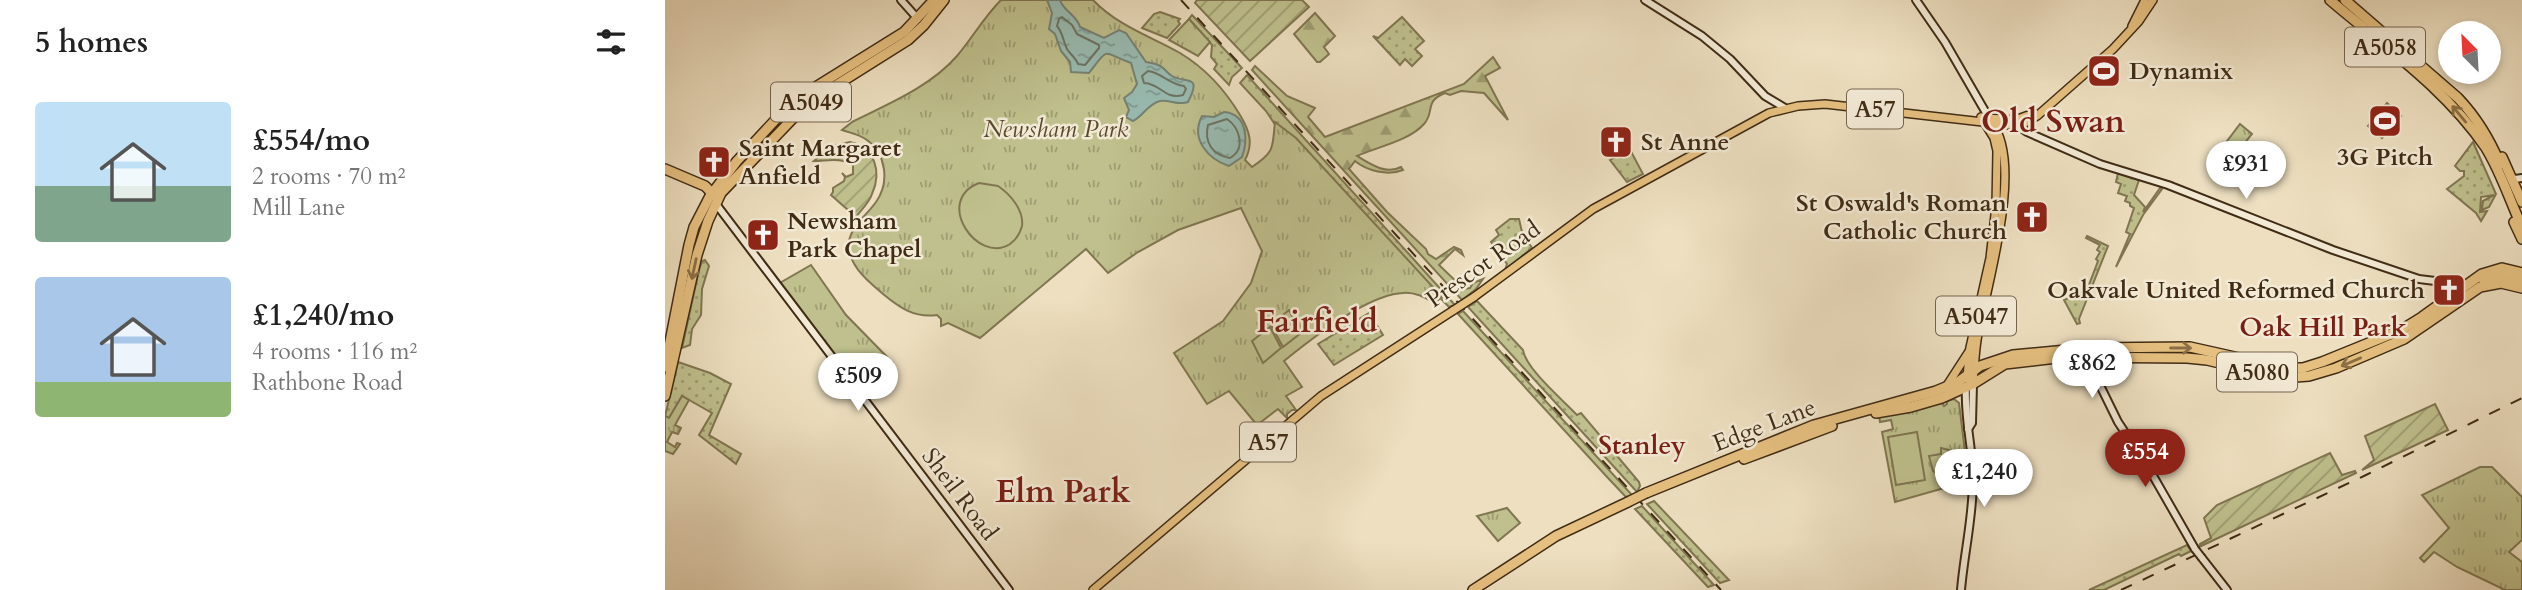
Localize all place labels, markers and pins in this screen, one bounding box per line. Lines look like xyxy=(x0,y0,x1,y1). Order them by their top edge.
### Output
sports icon: Dynamix xyxy=(2085,52,2123,90)
place label: Dynamix xyxy=(2129,55,2233,88)
sports icon: 3G Pitch xyxy=(2366,102,2404,140)
church icon: St Anne xyxy=(1597,123,1635,161)
place label: St Anne xyxy=(1641,126,1729,159)
place label: Saint Margaret Anfield xyxy=(739,132,901,193)
place label: 3G Pitch xyxy=(2337,141,2433,174)
pin: £931 xyxy=(2205,142,2287,201)
church icon: Saint Margaret Anfield xyxy=(695,143,733,181)
place label: St Oswald's Roman Catholic Church xyxy=(1796,187,2008,248)
church icon: St Oswald's Roman Catholic Church xyxy=(2013,198,2051,236)
place label: Newsham Park Chapel xyxy=(787,205,921,266)
church icon: Newsham Park Chapel xyxy=(744,216,782,254)
church icon: Oakvale United Reformed Church xyxy=(2430,271,2468,309)
place label: Oakvale United Reformed Church xyxy=(2047,274,2425,307)
pin: £862 xyxy=(2051,340,2133,400)
pin: £509 xyxy=(817,354,899,413)
pin: £554 xyxy=(2104,430,2186,489)
pin: £1,240 xyxy=(1927,449,2041,509)

